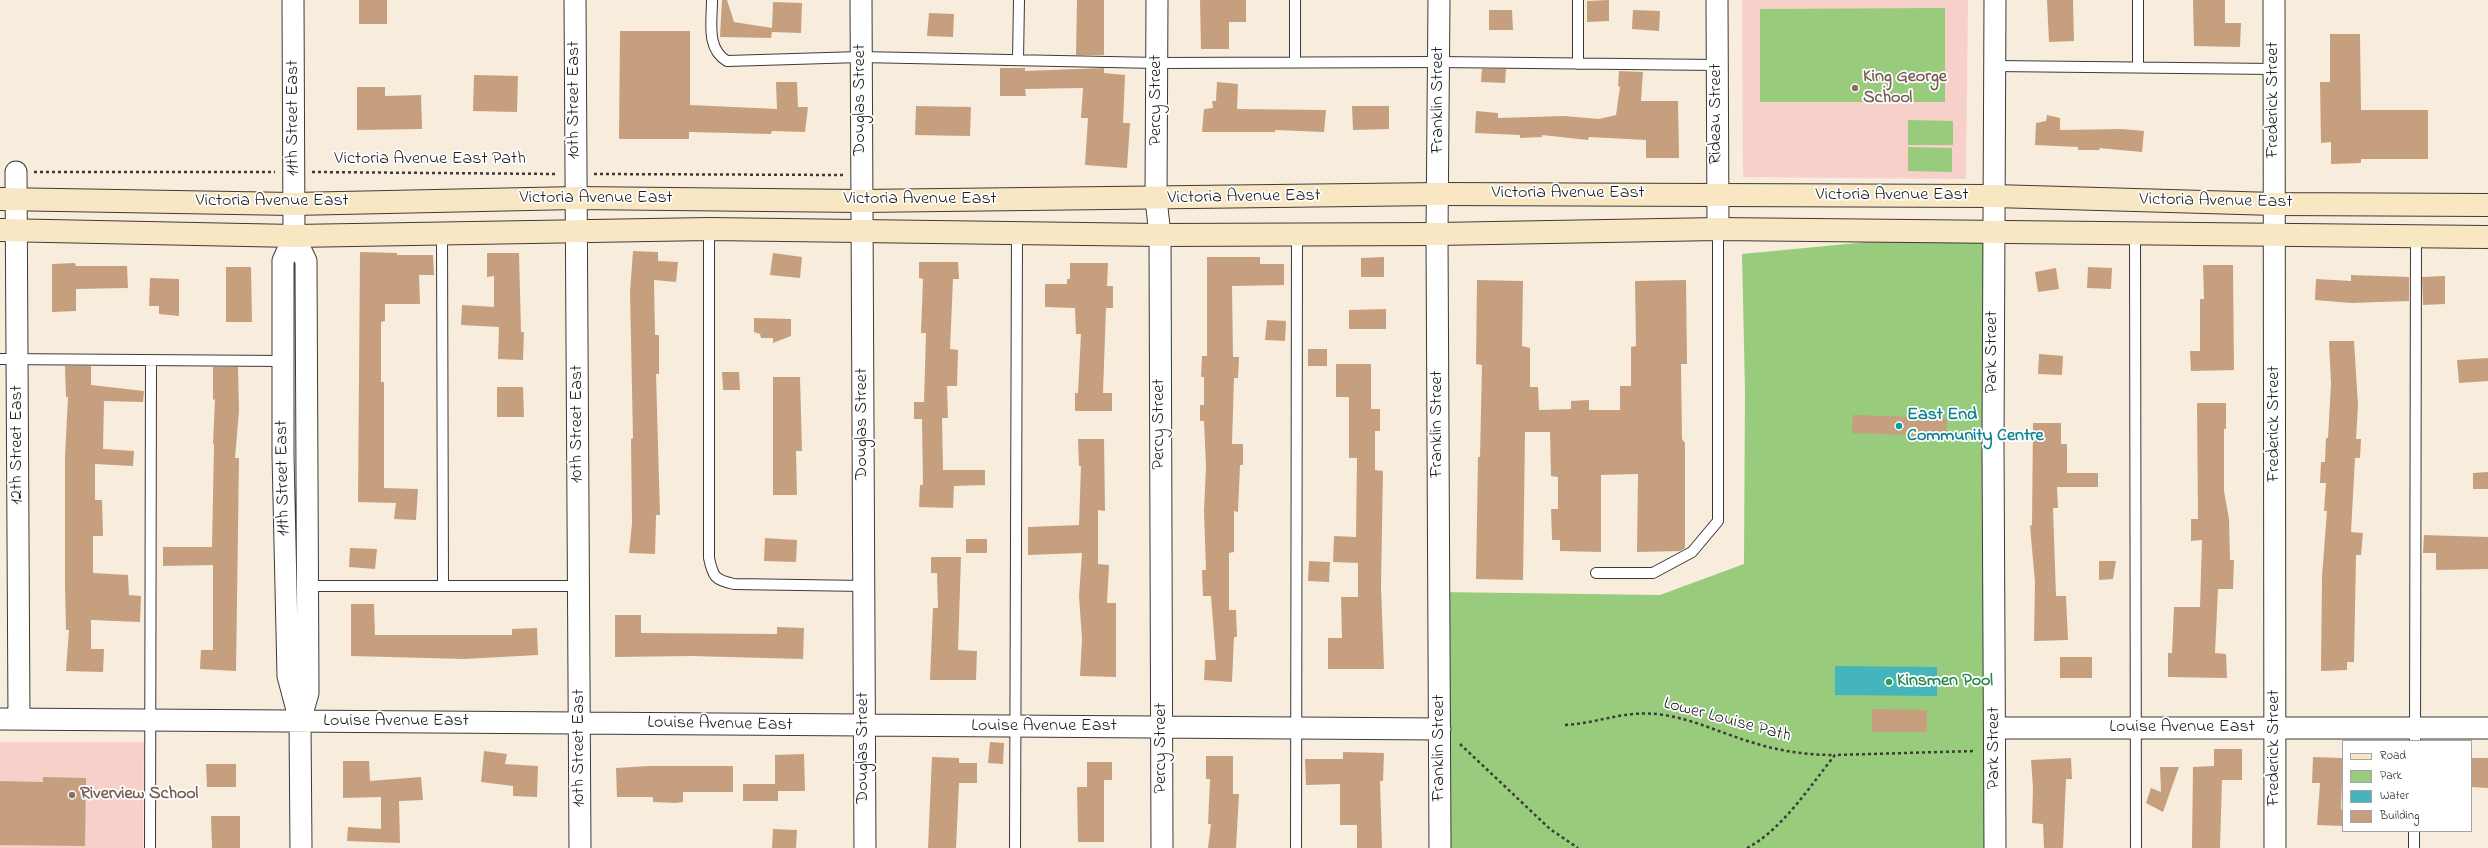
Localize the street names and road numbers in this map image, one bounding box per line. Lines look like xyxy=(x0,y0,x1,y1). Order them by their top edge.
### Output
street label: 10th Street East xyxy=(564,41,586,159)
street label: Frederick Street xyxy=(2263,42,2285,158)
street label: Douglas Street xyxy=(850,44,872,156)
street label: Franklin Street xyxy=(1428,46,1450,154)
street label: Percy Street xyxy=(1146,55,1168,145)
street label: 11th Street East xyxy=(283,60,305,176)
street label: Rideau Street xyxy=(1706,63,1728,165)
street label: Victoria Avenue East Path xyxy=(334,149,526,171)
street label: Victoria Avenue East xyxy=(1491,183,1645,205)
street label: Victoria Avenue East xyxy=(1815,185,1969,207)
street label: Victoria Avenue East xyxy=(1167,186,1321,210)
street label: Victoria Avenue East xyxy=(519,188,673,210)
street label: Victoria Avenue East xyxy=(843,189,997,211)
street label: Victoria Avenue East xyxy=(2139,190,2293,214)
street label: Victoria Avenue East xyxy=(195,191,349,213)
street label: Park Street xyxy=(1982,311,2004,393)
street label: 10th Street East xyxy=(567,365,589,483)
street label: Frederick Street xyxy=(2264,366,2286,482)
street label: Douglas Street xyxy=(852,368,874,480)
street label: Franklin Street xyxy=(1427,370,1449,478)
street label: Percy Street xyxy=(1149,379,1171,469)
street label: 12th Street East xyxy=(7,385,29,505)
street label: 11th Street East xyxy=(272,420,296,536)
street label: 10th Street East xyxy=(569,689,591,807)
street label: Frederick Street xyxy=(2264,690,2286,806)
street label: Douglas Street xyxy=(853,692,875,804)
street label: Franklin Street xyxy=(1429,694,1451,802)
street label: Lower Louise Path xyxy=(1661,694,1793,748)
street label: Percy Street xyxy=(1151,703,1173,793)
street label: Park Street xyxy=(1984,707,2006,789)
street label: Louise Avenue East xyxy=(323,711,469,733)
street label: Louise Avenue East xyxy=(647,713,793,737)
street label: Louise Avenue East xyxy=(971,716,1117,738)
street label: Louise Avenue East xyxy=(2109,717,2255,739)

